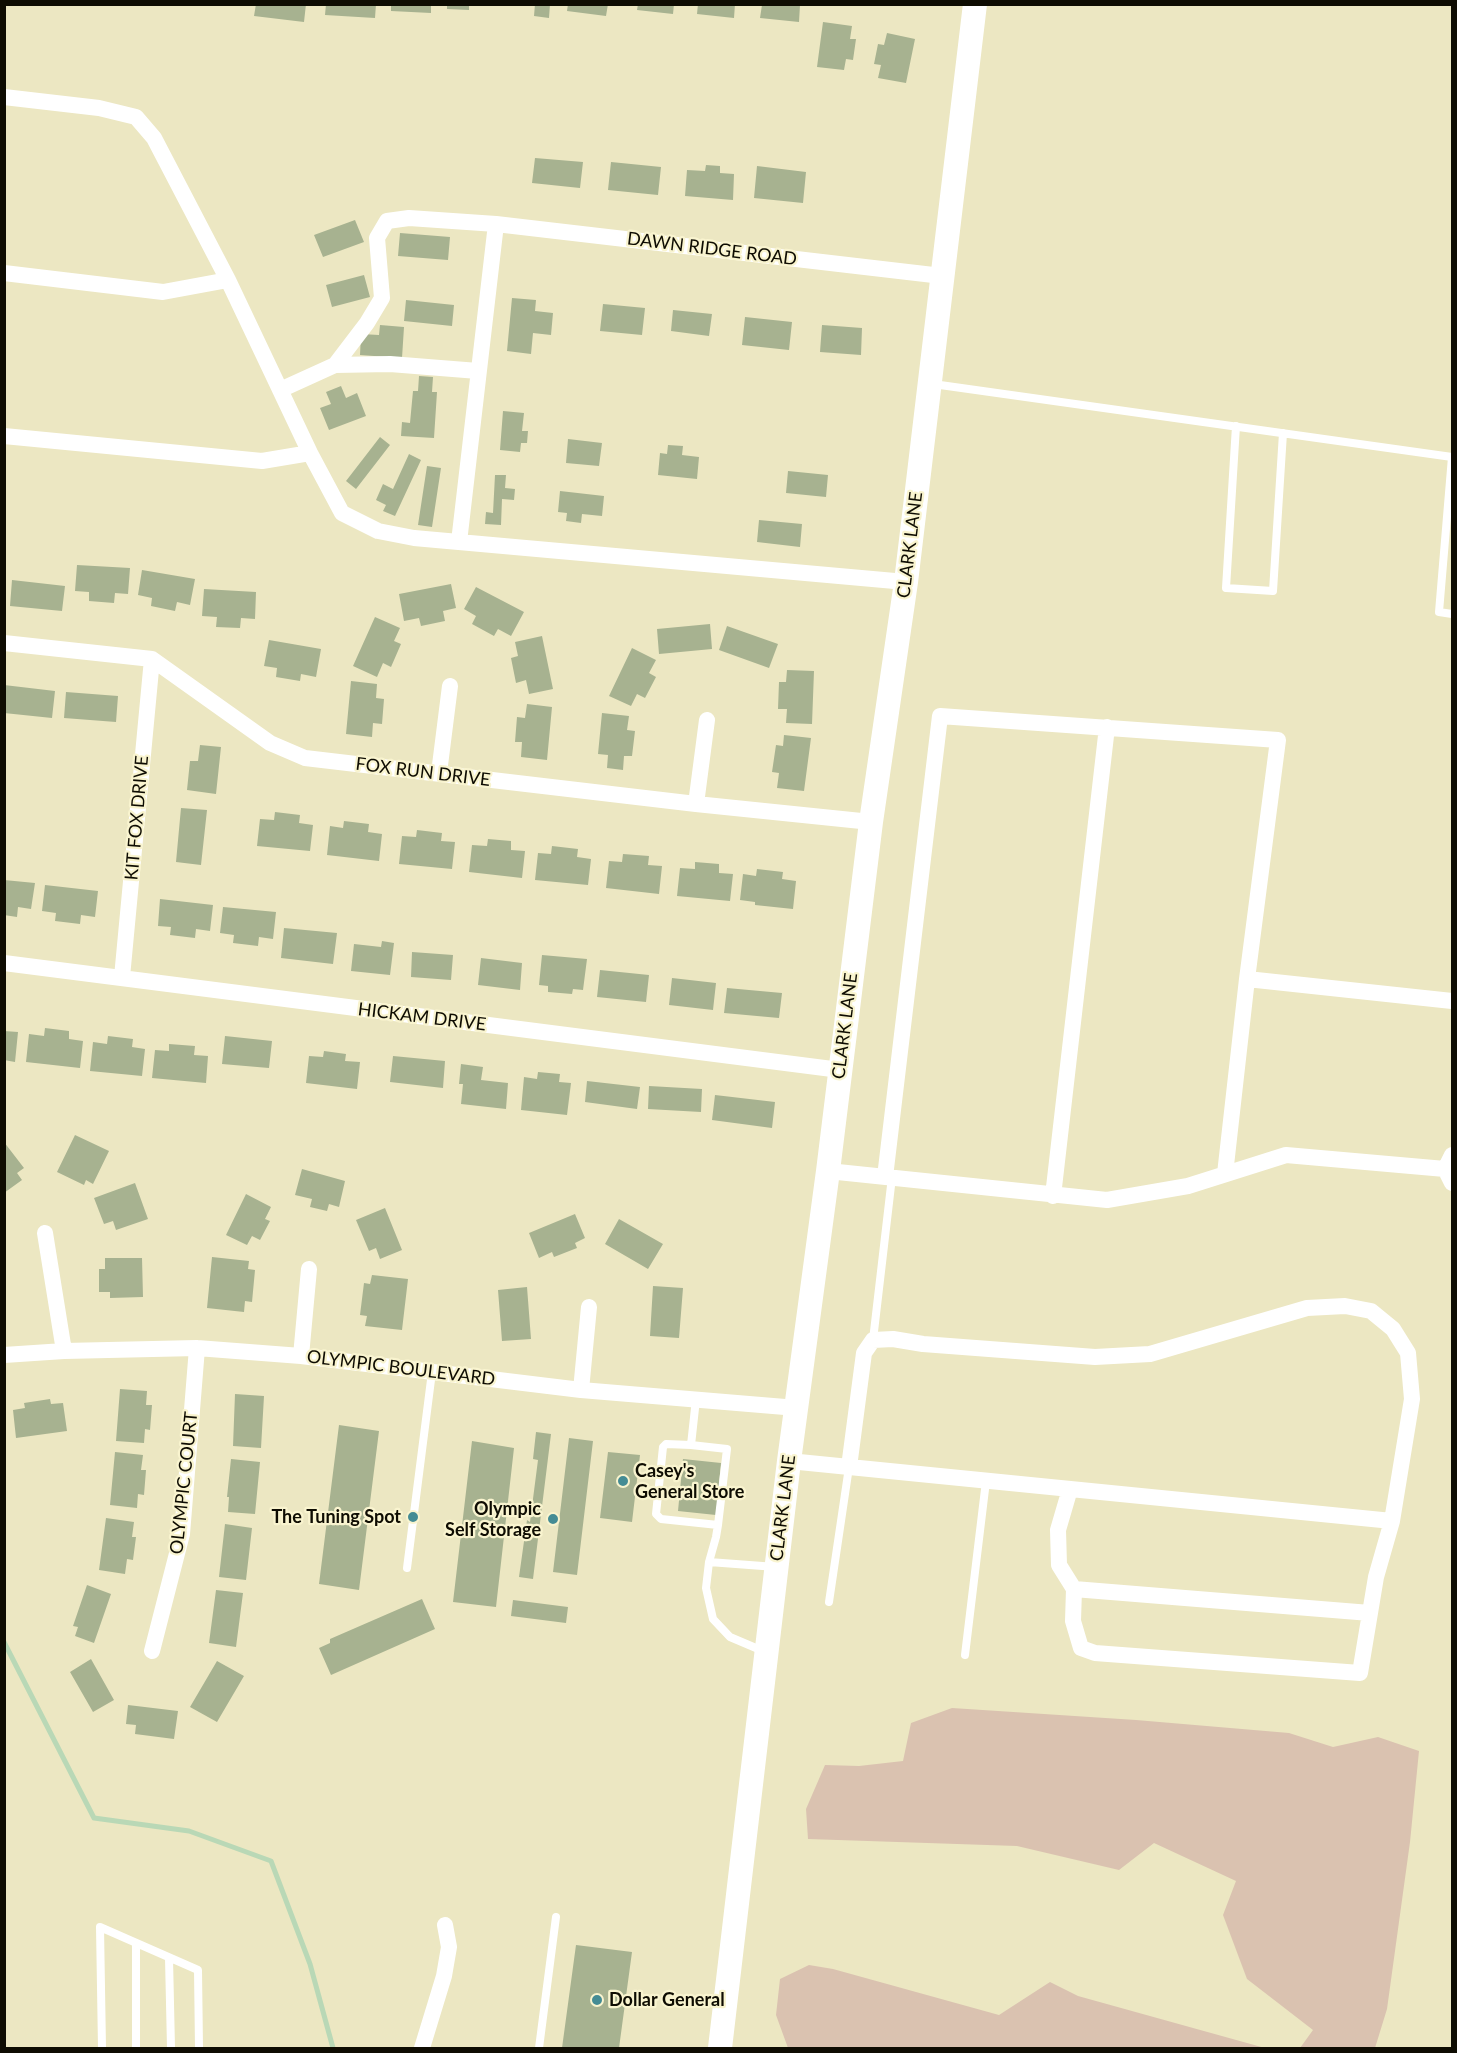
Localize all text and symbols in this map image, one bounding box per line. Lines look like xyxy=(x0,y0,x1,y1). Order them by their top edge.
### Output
street label: DAWN RIDGE ROAD xyxy=(626,228,798,270)
street label: CLARK LANE xyxy=(893,491,927,599)
street label: FOX RUN DRIVE xyxy=(354,753,492,791)
street label: KIT FOX DRIVE xyxy=(121,755,153,881)
street label: CLARK LANE xyxy=(828,972,862,1080)
street label: HICKAM DRIVE xyxy=(357,998,487,1036)
street label: OLYMPIC BOULEVARD xyxy=(306,1346,496,1390)
street label: OLYMPIC COURT xyxy=(166,1411,202,1555)
street label: CLARK LANE xyxy=(766,1454,800,1562)
place label: Casey's General Store xyxy=(635,1460,744,1502)
marker: Casey's General Store xyxy=(616,1474,630,1488)
place label: Olympic Self Storage xyxy=(445,1498,541,1540)
place label: The Tuning Spot xyxy=(271,1506,401,1528)
marker: The Tuning Spot xyxy=(406,1510,420,1524)
marker: Olympic Self Storage xyxy=(546,1512,560,1526)
place label: Dollar General xyxy=(609,1989,725,2011)
marker: Dollar General xyxy=(590,1993,604,2007)

